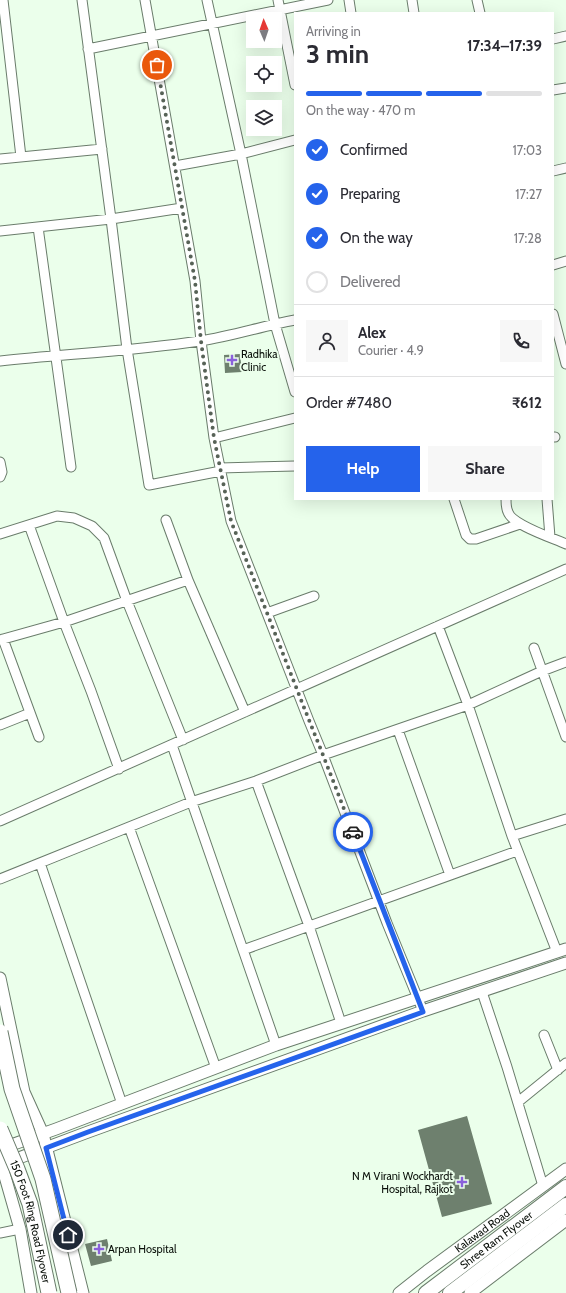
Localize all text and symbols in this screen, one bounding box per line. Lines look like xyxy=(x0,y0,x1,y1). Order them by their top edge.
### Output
north arrow xyxy=(246,12,282,48)
map controls xyxy=(246,12,282,136)
text: Arriving in xyxy=(306,23,361,39)
text: 17:34–17:39 xyxy=(467,37,542,55)
text: 3 min xyxy=(306,38,369,70)
pin xyxy=(140,48,174,82)
icon: bag xyxy=(146,54,168,76)
button: locate xyxy=(246,56,282,92)
button: layers xyxy=(246,100,282,136)
text: On the way · 470 m xyxy=(306,102,415,118)
icon: check xyxy=(306,139,328,161)
text: Confirmed xyxy=(340,141,408,159)
text: 17:03 xyxy=(512,142,542,158)
icon: check xyxy=(306,183,328,205)
text: Preparing xyxy=(340,185,400,203)
text: 17:27 xyxy=(515,186,542,202)
icon: check xyxy=(306,227,328,249)
text: On the way xyxy=(340,229,413,247)
text: 17:28 xyxy=(514,230,542,246)
text: Delivered xyxy=(340,273,401,291)
button: person xyxy=(306,320,348,362)
button: phone xyxy=(500,320,542,362)
text: Alex xyxy=(358,324,386,342)
text: Courier · 4.9 xyxy=(358,342,424,358)
place label: Radhika Clinic xyxy=(241,347,278,374)
marker: Radhika Clinic xyxy=(226,354,238,366)
text: Order #7480 xyxy=(306,394,392,412)
text: ₹612 xyxy=(512,394,542,412)
button: Help xyxy=(306,446,420,492)
button: Share xyxy=(428,446,542,492)
courier xyxy=(333,812,373,852)
icon: car xyxy=(342,821,364,843)
street label: 150 Foot Ring Road Flyover xyxy=(7,1158,54,1285)
place label: N M Virani Wockhardt Hospital, Rajkot xyxy=(352,1169,453,1196)
marker: N M Virani Wockhardt Hospital, Rajkot xyxy=(456,1176,468,1188)
street label: Kalawad Road xyxy=(452,1206,512,1255)
street label: Shree Ram Flyover xyxy=(457,1208,536,1272)
pin xyxy=(51,1218,85,1252)
icon: home xyxy=(57,1224,79,1246)
place label: Arpan Hospital xyxy=(108,1242,177,1256)
marker: Arpan Hospital xyxy=(93,1243,105,1255)

